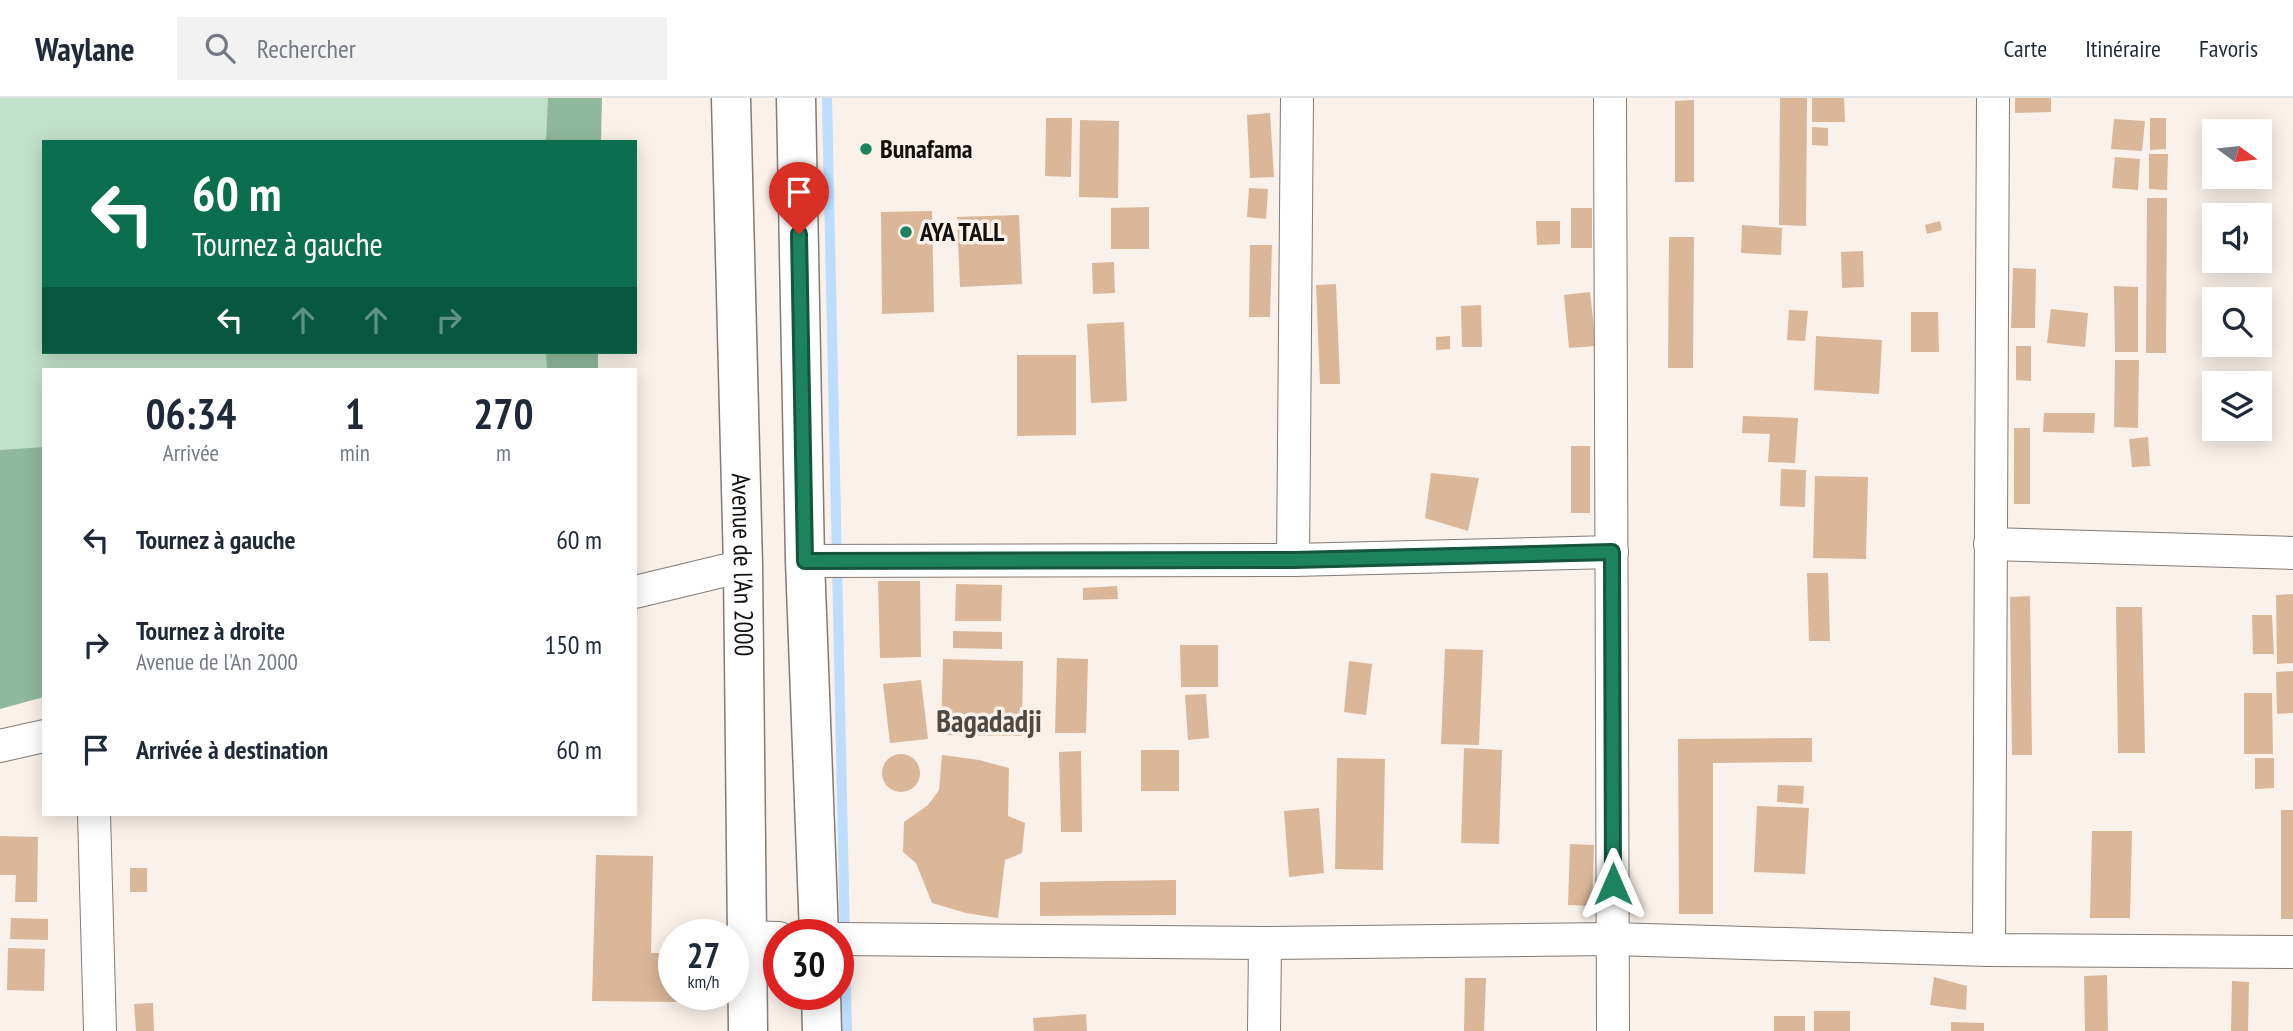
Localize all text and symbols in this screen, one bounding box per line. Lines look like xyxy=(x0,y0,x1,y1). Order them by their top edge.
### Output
search box xyxy=(177,17,667,80)
text: Waylane xyxy=(35,27,135,70)
icon: search xyxy=(201,29,239,67)
text: Rechercher xyxy=(257,32,356,65)
text: Carte xyxy=(2003,33,2047,64)
text: Itinéraire xyxy=(2085,33,2161,64)
text: Favoris xyxy=(2199,33,2258,64)
north arrow xyxy=(2202,119,2272,189)
map controls xyxy=(2202,119,2272,441)
place label: Bunafama xyxy=(880,132,972,165)
marker: Bunafama xyxy=(858,141,874,157)
text: 60 m xyxy=(192,161,281,225)
pin xyxy=(769,162,829,234)
icon: left xyxy=(77,168,168,259)
icon: arrive xyxy=(780,173,818,211)
button: sound xyxy=(2202,203,2272,273)
place label: AYA TALL xyxy=(919,215,1004,248)
text: Tournez à gauche xyxy=(192,223,383,265)
marker: AYA TALL xyxy=(898,224,914,240)
button: search xyxy=(2202,287,2272,357)
icon: left xyxy=(211,301,249,339)
icon: ahead xyxy=(284,301,322,339)
icon: ahead xyxy=(357,301,395,339)
icon: right xyxy=(430,301,468,339)
button: layers xyxy=(2202,371,2272,441)
text: 06:34 xyxy=(145,386,236,441)
text: 1 xyxy=(345,386,365,441)
text: 270 xyxy=(473,386,534,441)
text: Arrivée xyxy=(163,438,219,467)
text: min xyxy=(340,438,370,467)
text: m xyxy=(496,438,511,467)
street label: Avenue de l'An 2000 xyxy=(725,473,761,657)
icon: left xyxy=(77,521,115,559)
text: Tournez à gauche xyxy=(136,523,296,556)
text: 60 m xyxy=(556,523,602,556)
text: Tournez à droite xyxy=(136,614,285,647)
icon: right xyxy=(77,626,115,664)
text: 150 m xyxy=(544,628,602,661)
text: Avenue de l'An 2000 xyxy=(136,647,298,676)
district label: Bagadadji xyxy=(936,701,1042,740)
icon: arrive xyxy=(77,731,115,769)
text: Arrivée à destination xyxy=(136,733,328,766)
text: 60 m xyxy=(556,733,602,766)
position arrow xyxy=(1576,847,1650,921)
speed limit sign: 30 xyxy=(763,919,854,1010)
text: 27 xyxy=(687,932,720,978)
text: km/h xyxy=(688,970,719,993)

